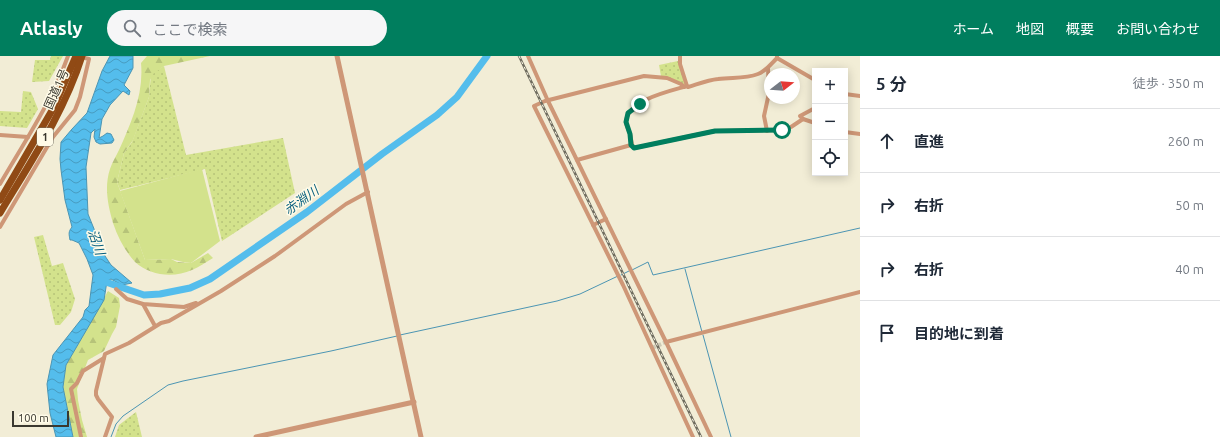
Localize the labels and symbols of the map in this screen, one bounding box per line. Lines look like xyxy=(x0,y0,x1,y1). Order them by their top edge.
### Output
street label: 国道1号 xyxy=(41,67,71,111)
north arrow xyxy=(764,68,800,104)
route end xyxy=(631,95,649,113)
route start xyxy=(773,121,791,139)
road number: 1 xyxy=(37,128,53,146)
water label: 赤淵川 xyxy=(281,182,323,217)
water label: 沼川 xyxy=(86,227,108,258)
scale bar xyxy=(12,409,69,428)

